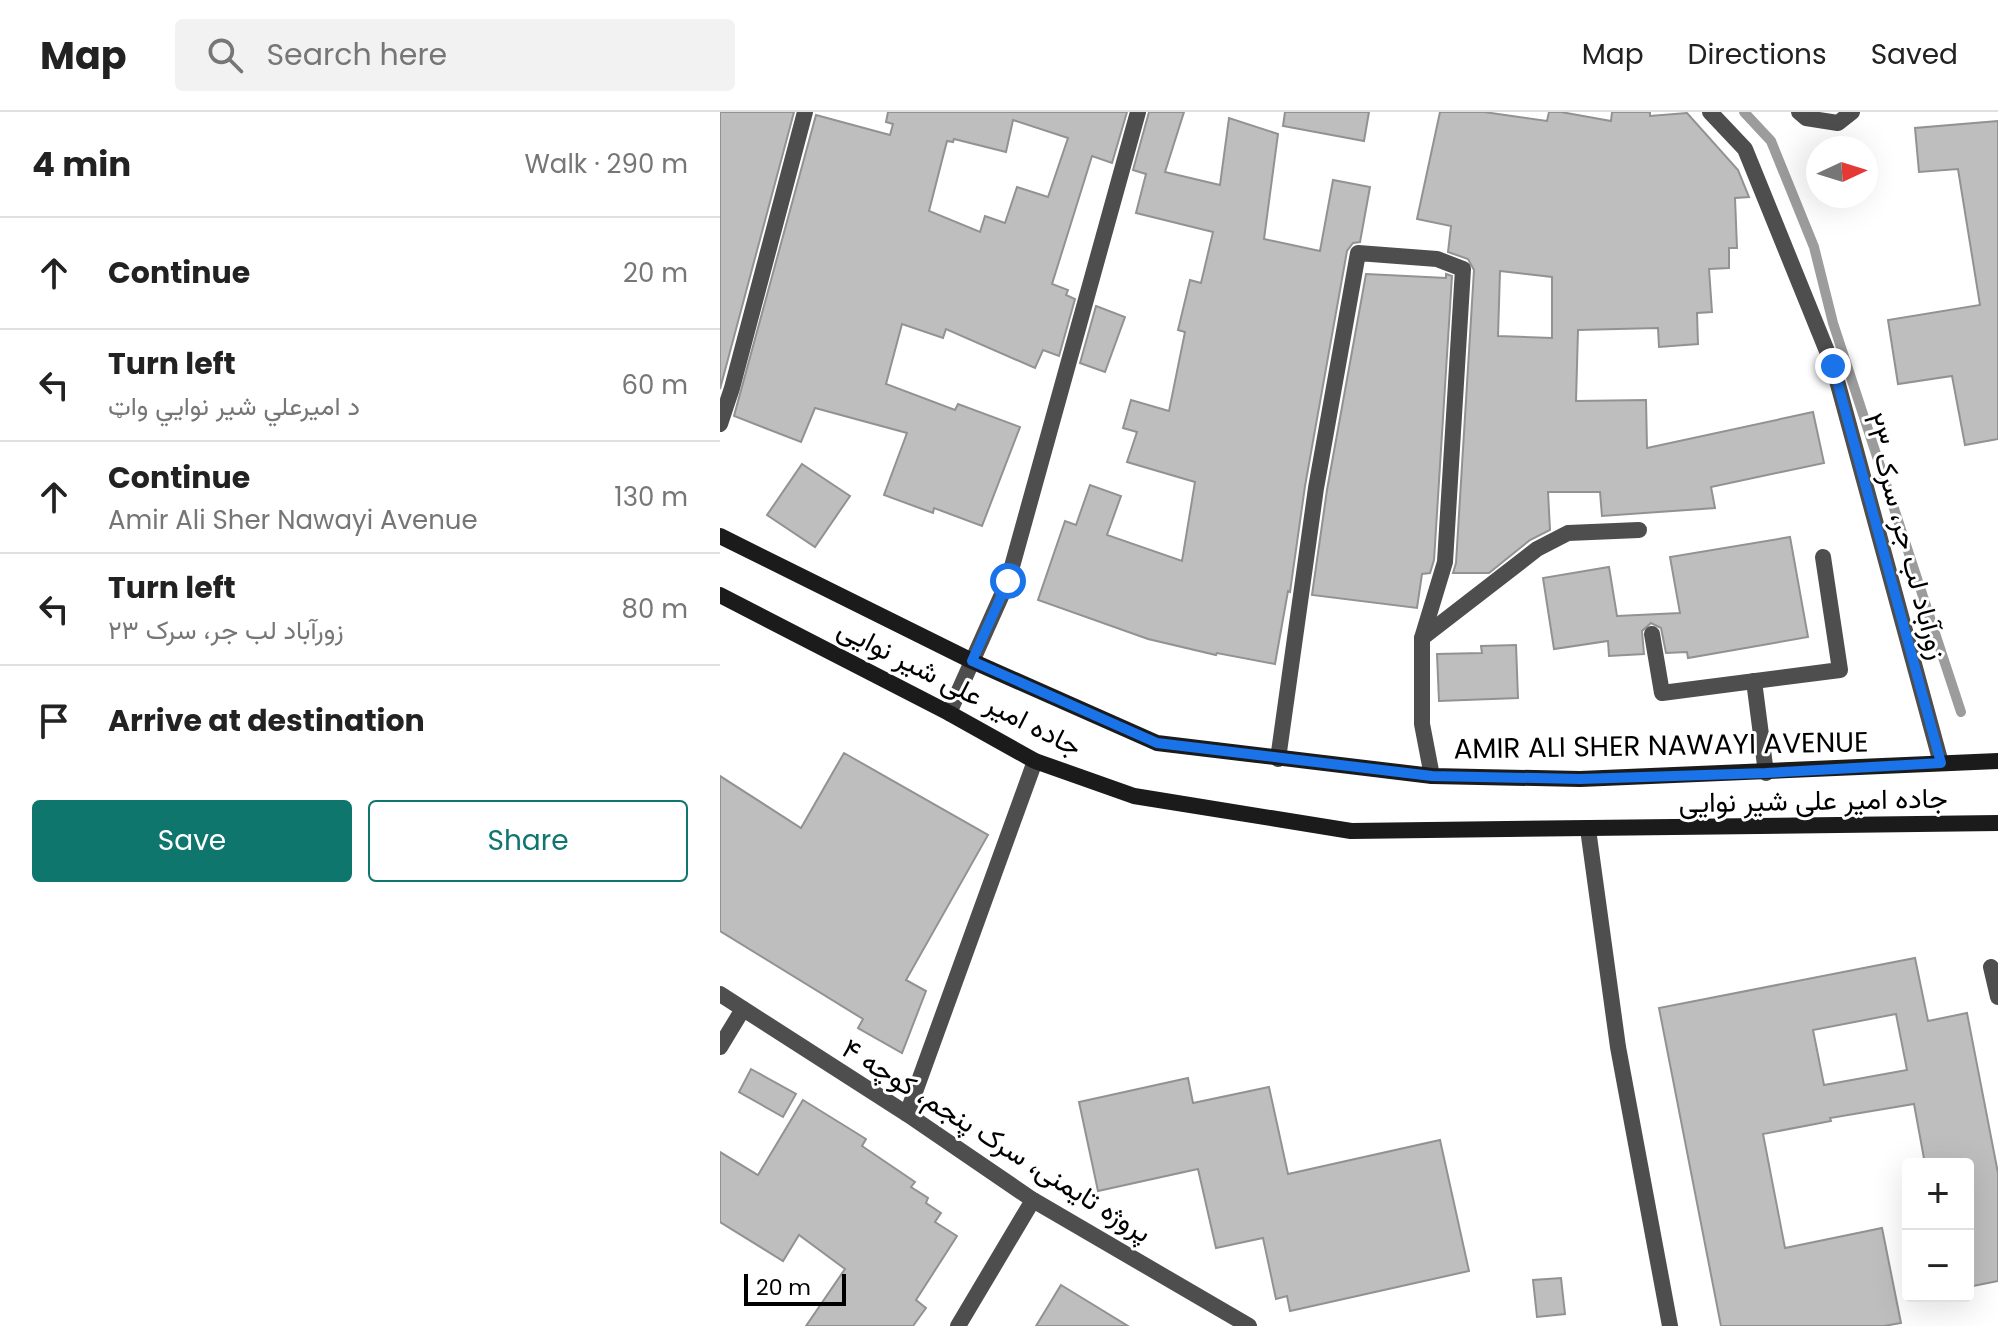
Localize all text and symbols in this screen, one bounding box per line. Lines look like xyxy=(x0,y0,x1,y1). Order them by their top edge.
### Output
search box xyxy=(175,19,735,91)
text: Map xyxy=(40,29,127,82)
icon: search xyxy=(203,33,247,77)
text: Search here xyxy=(267,33,447,76)
text: Map xyxy=(1582,35,1644,74)
text: Directions xyxy=(1688,35,1827,74)
text: Saved xyxy=(1871,35,1958,74)
north arrow xyxy=(1806,136,1878,208)
text: 4 min xyxy=(32,140,131,188)
text: Walk · 290 m xyxy=(524,146,688,182)
icon: ahead xyxy=(32,251,76,295)
text: Continue xyxy=(108,251,250,294)
text: 20 m xyxy=(623,255,688,291)
text: Turn left xyxy=(108,342,236,385)
route end xyxy=(1815,348,1851,384)
icon: left xyxy=(32,363,76,407)
text: 60 m xyxy=(621,367,688,403)
text: د امیرعلي شیر نوايي واټ xyxy=(108,388,360,424)
street label: زورآباد لب جر، سرک ۲۳ xyxy=(1854,408,1957,664)
text: Continue xyxy=(108,456,250,499)
icon: ahead xyxy=(32,475,76,519)
text: 130 m xyxy=(614,479,688,515)
text: Amir Ali Sher Nawayi Avenue xyxy=(108,502,478,538)
route start xyxy=(990,563,1026,599)
text: Turn left xyxy=(108,566,236,609)
icon: left xyxy=(32,587,76,631)
text: 80 m xyxy=(622,591,688,627)
street label: جاده امیر علی شیر نوایی xyxy=(831,609,1089,766)
text: زورآباد لب جر، سرک ۲۳ xyxy=(108,612,344,648)
icon: arrive xyxy=(32,699,76,743)
text: Arrive at destination xyxy=(108,699,425,742)
street label: AMIR ALI SHER NAWAYI AVENUE xyxy=(1453,722,1869,769)
street label: جاده امیر علی شیر نوایی xyxy=(1678,779,1948,822)
button: Save xyxy=(32,800,352,882)
button: Share xyxy=(368,800,688,882)
street label: پروژه تایمنی، سرک پنجم، کوچه ۴ xyxy=(834,1029,1159,1252)
map controls xyxy=(1902,1158,1974,1302)
button: + xyxy=(1902,1158,1974,1230)
button: − xyxy=(1902,1230,1974,1302)
scale bar xyxy=(744,1270,846,1306)
text: 20 m xyxy=(756,1272,811,1303)

